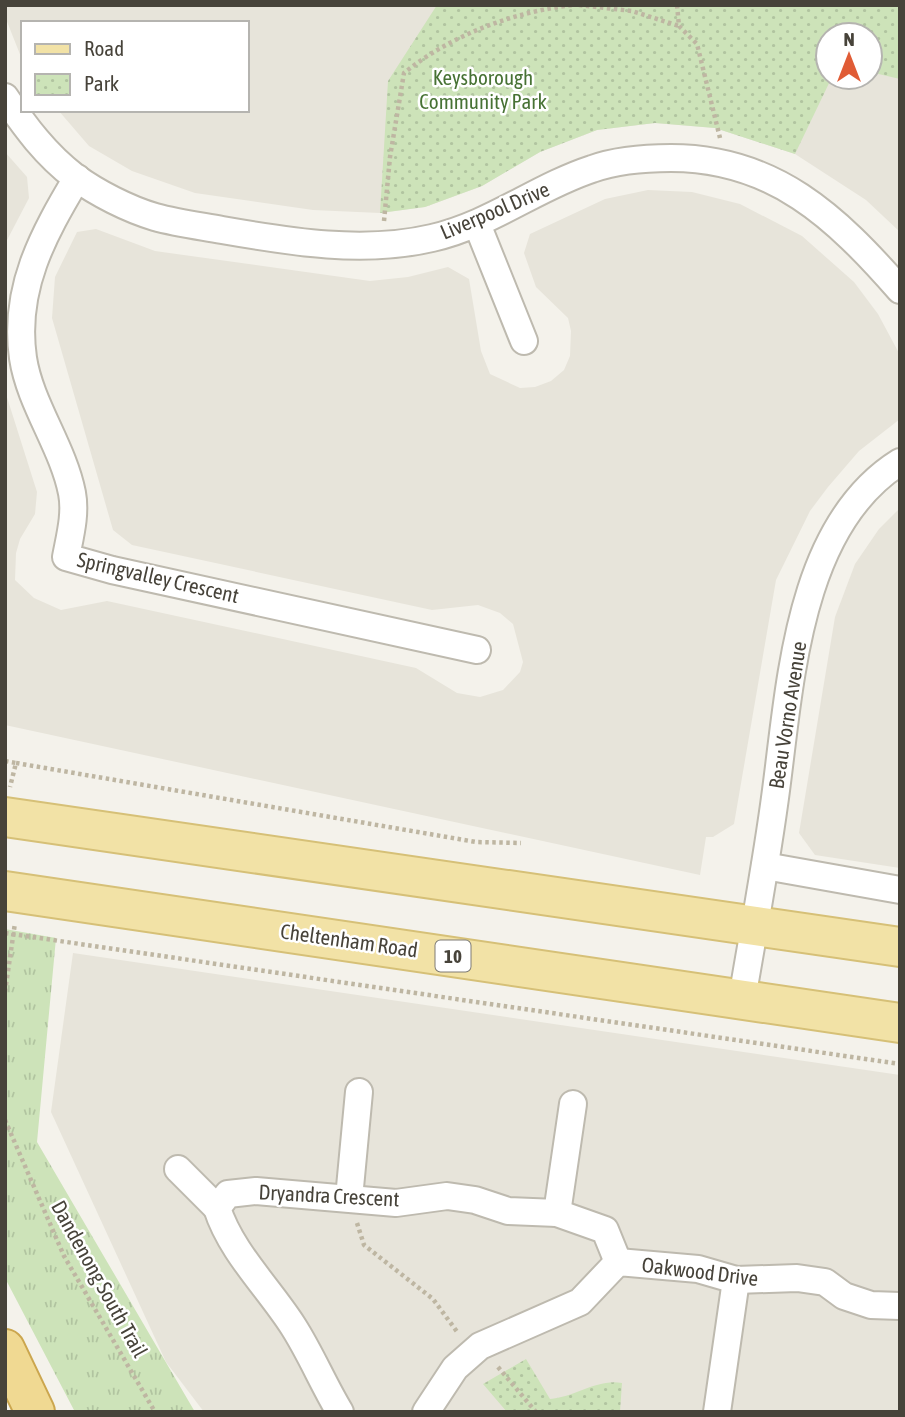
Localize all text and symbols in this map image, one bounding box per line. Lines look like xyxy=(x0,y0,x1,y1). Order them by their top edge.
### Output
legend xyxy=(21,21,248,112)
north arrow xyxy=(814,21,884,91)
text: N xyxy=(843,28,855,50)
text: Road xyxy=(84,36,124,60)
park label: Keysborough Community Park xyxy=(419,65,547,113)
text: Park xyxy=(84,71,119,95)
street label: Liverpool Drive xyxy=(437,176,553,244)
street label: Springvalley Crescent xyxy=(75,547,241,607)
street label: Beau Vorno Avenue xyxy=(764,639,811,790)
street label: Cheltenham Road xyxy=(279,919,419,962)
road number: 10 xyxy=(435,940,470,972)
street label: Dryandra Crescent xyxy=(258,1179,400,1211)
street label: Dandenong South Trail xyxy=(47,1196,153,1361)
street label: Oakwood Drive xyxy=(641,1252,760,1290)

